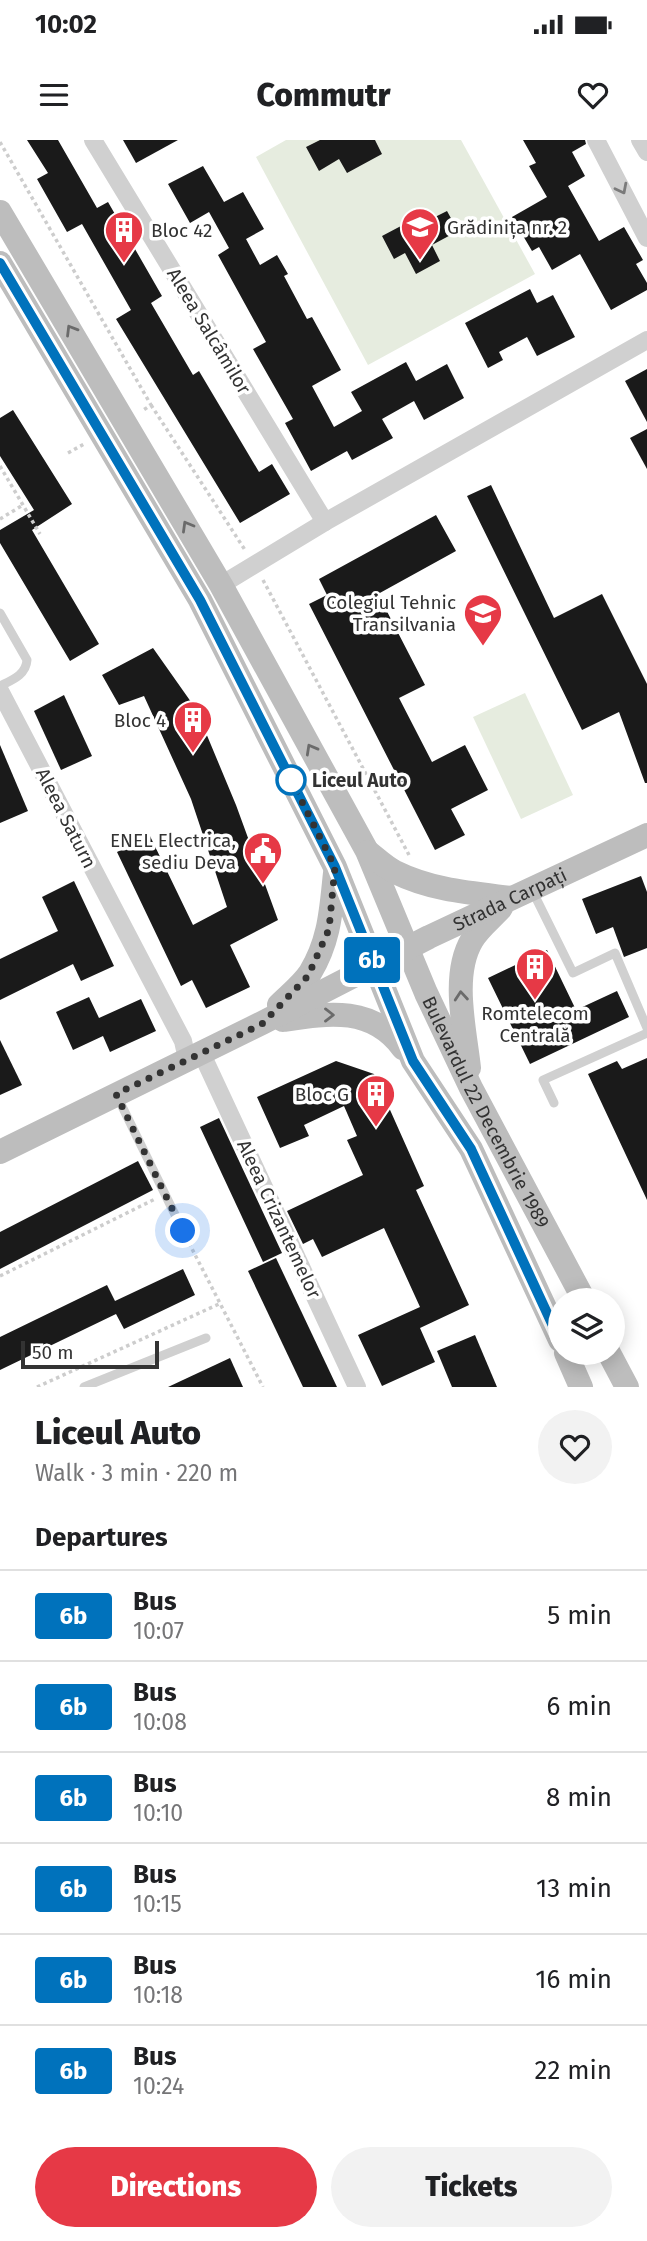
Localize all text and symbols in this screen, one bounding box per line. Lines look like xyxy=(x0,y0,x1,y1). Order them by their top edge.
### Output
text: 10:02 xyxy=(35,9,97,40)
icon: menu xyxy=(35,76,73,114)
text: Commutr xyxy=(256,76,391,114)
icon: heart xyxy=(574,76,612,114)
one-way arrow xyxy=(613,182,627,194)
school or university icon: Grădinița nr. 2 xyxy=(399,206,441,261)
building icon: Bloc 42 xyxy=(103,209,145,264)
place label: Grădinița nr. 2 xyxy=(447,216,567,240)
place label: Bloc 42 xyxy=(151,219,212,242)
street label: Aleea Salcâmilor xyxy=(162,264,256,399)
one-way arrow xyxy=(66,324,79,337)
one-way arrow xyxy=(182,520,195,533)
place label: Colegiul Tehnic Transilvania xyxy=(326,591,456,636)
school or university icon: Colegiul Tehnic Transilvania xyxy=(462,592,504,647)
building icon: Bloc 4 xyxy=(172,699,214,754)
place label: Bloc 4 xyxy=(114,709,166,732)
one-way arrow xyxy=(306,743,319,756)
street label: Aleea Saturn xyxy=(31,764,101,872)
marker: Liceul Auto xyxy=(276,765,306,795)
place label: Liceul Auto xyxy=(312,769,408,792)
place label: ENEL Electrica, sediu Deva xyxy=(110,829,236,874)
public building icon: ENEL Electrica, sediu Deva xyxy=(242,830,284,885)
street label: Strada Carpați xyxy=(449,863,570,936)
line badge: 6b xyxy=(340,937,404,983)
text: 6b xyxy=(358,946,386,974)
building icon: Romtelecom Centrală xyxy=(514,946,556,1001)
one-way arrow xyxy=(454,990,469,1001)
street label: Bulevardul 22 Decembrie 1989 xyxy=(418,992,555,1232)
place label: Romtelecom Centrală xyxy=(481,1002,589,1047)
one-way arrow xyxy=(324,1007,335,1022)
building icon: Bloc G xyxy=(355,1073,397,1128)
place label: Bloc G xyxy=(295,1083,349,1106)
street label: Aleea Crizantemelor xyxy=(232,1136,326,1303)
your location xyxy=(165,1213,200,1248)
map controls xyxy=(548,1288,625,1365)
button: layers xyxy=(548,1288,625,1365)
scale bar xyxy=(21,1338,159,1370)
text: 50 m xyxy=(32,1341,73,1364)
button: heart xyxy=(538,1410,612,1484)
text: Liceul Auto xyxy=(35,1413,201,1453)
text: Walk · 3 min · 220 m xyxy=(35,1459,238,1487)
text: Departures xyxy=(35,1522,168,1553)
text: Bus xyxy=(133,1586,176,1617)
text: 5 min xyxy=(547,1600,612,1631)
text: 6b xyxy=(60,1602,87,1630)
text: 10:07 xyxy=(133,1617,184,1645)
text: Bus xyxy=(133,1677,176,1708)
text: 6 min xyxy=(546,1691,612,1722)
text: 6b xyxy=(60,1693,87,1721)
text: 10:08 xyxy=(133,1708,187,1736)
text: Bus xyxy=(133,1768,176,1799)
text: 8 min xyxy=(546,1782,612,1813)
text: 6b xyxy=(60,1784,87,1812)
text: 10:10 xyxy=(133,1799,183,1827)
text: Bus xyxy=(133,1859,176,1890)
text: 13 min xyxy=(536,1873,612,1904)
text: 6b xyxy=(60,1875,87,1903)
text: 10:15 xyxy=(133,1890,182,1918)
text: Bus xyxy=(133,1950,176,1981)
text: 16 min xyxy=(535,1964,612,1995)
text: 6b xyxy=(60,1966,87,1994)
text: 10:18 xyxy=(133,1981,183,2009)
text: Bus xyxy=(133,2041,176,2072)
text: 22 min xyxy=(535,2055,612,2086)
text: 6b xyxy=(60,2057,87,2085)
text: 10:24 xyxy=(133,2072,184,2100)
button: Directions xyxy=(35,2147,317,2227)
button: Tickets xyxy=(331,2147,612,2227)

